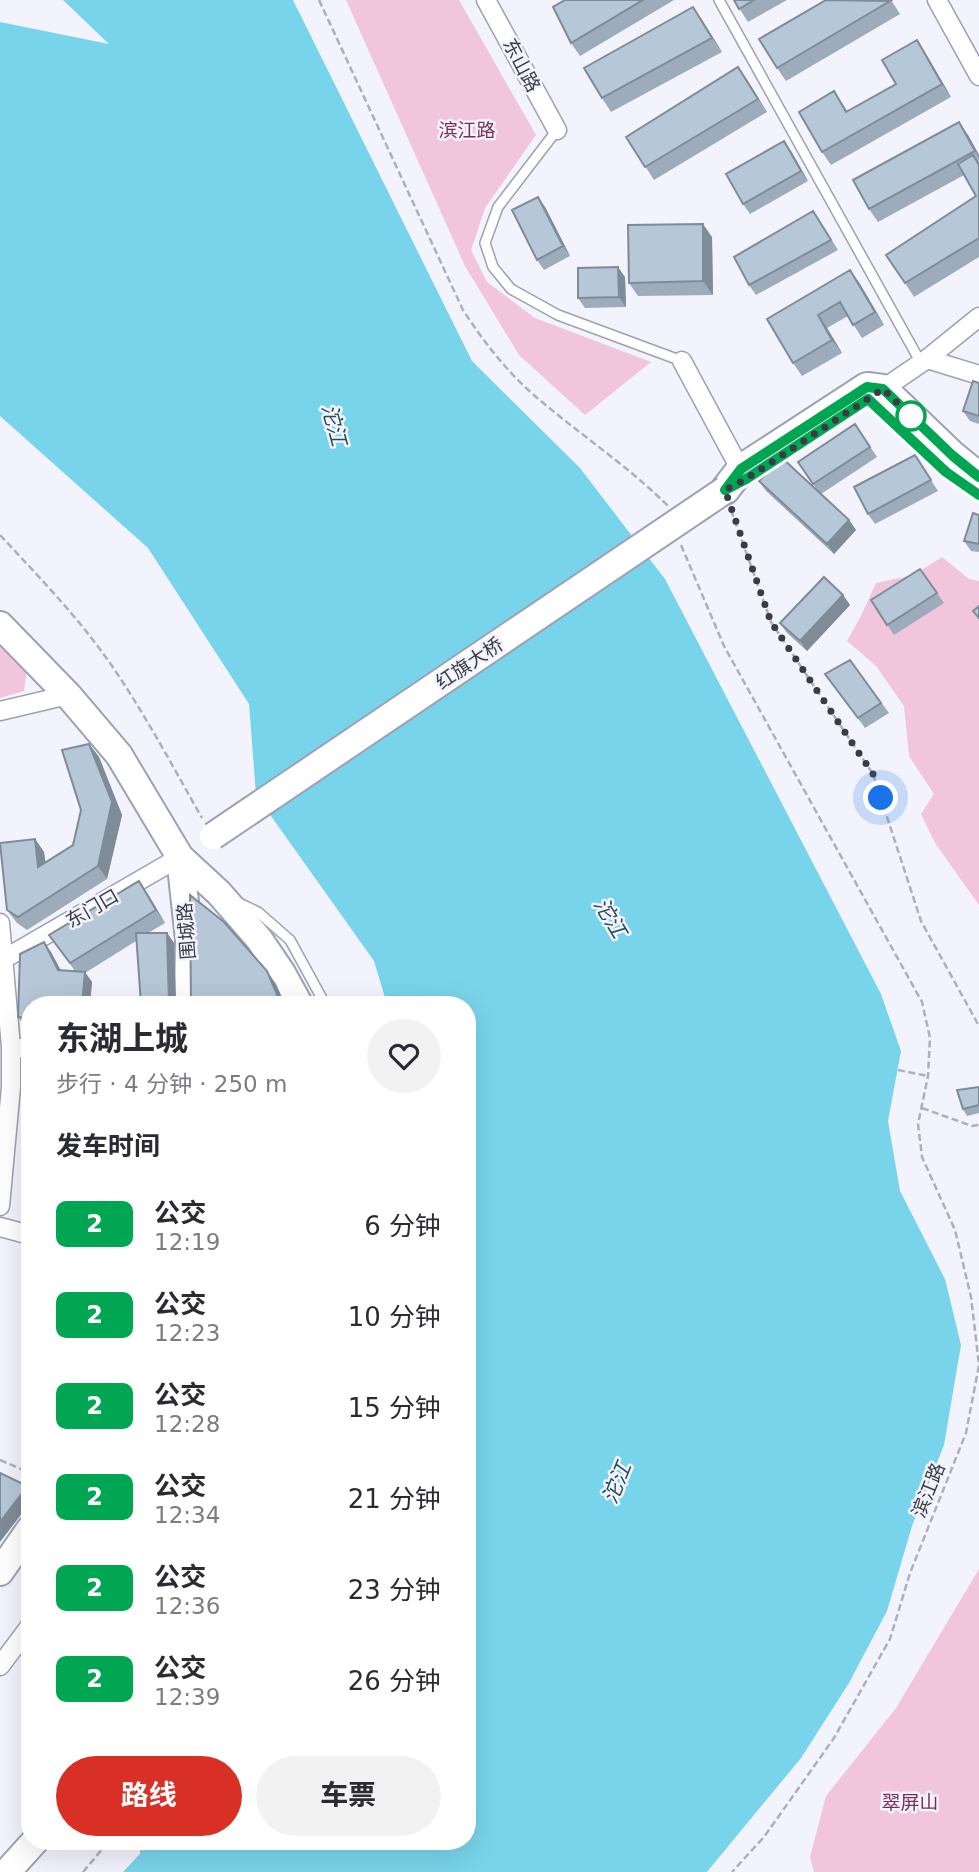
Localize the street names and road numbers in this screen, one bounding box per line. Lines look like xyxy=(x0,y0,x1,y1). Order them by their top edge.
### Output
street label: 东山路 xyxy=(499,35,545,95)
street label: 红旗大桥 xyxy=(431,633,507,693)
street label: 东门口 xyxy=(62,884,122,932)
street label: 围城路 xyxy=(173,902,199,960)
street label: 滨江路 xyxy=(907,1459,949,1521)

